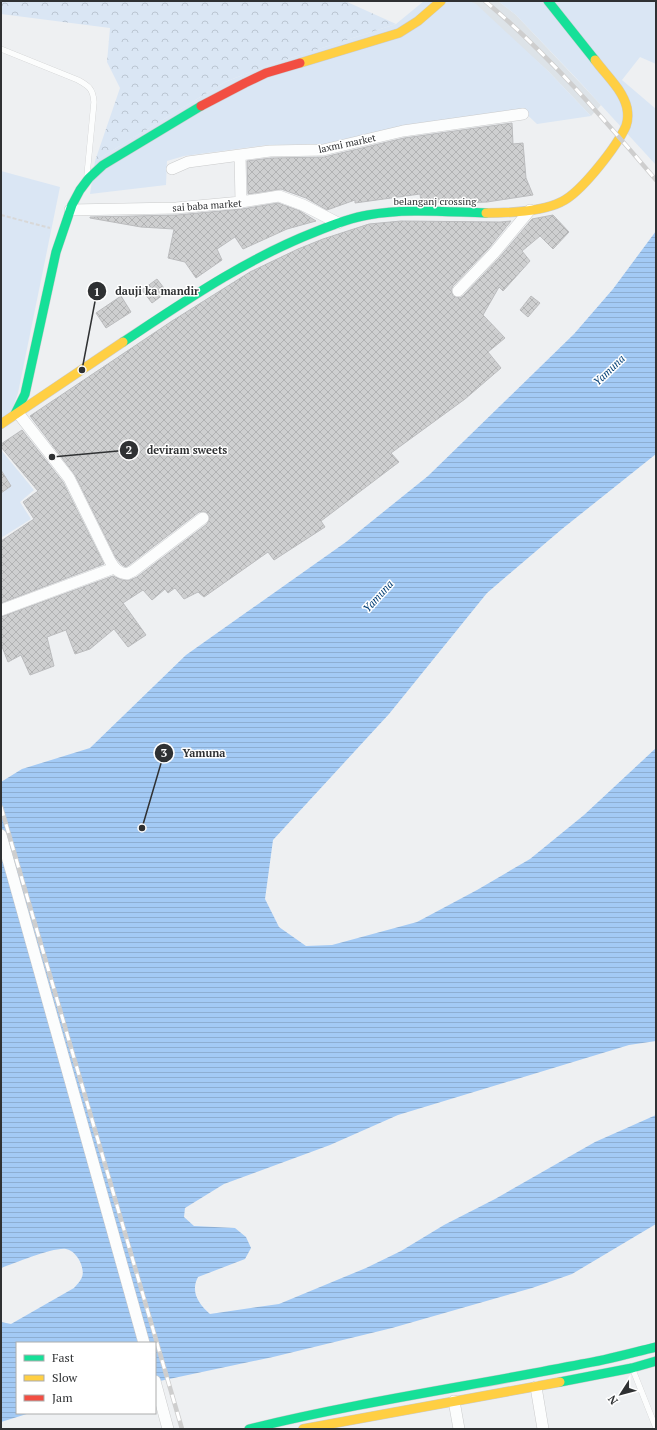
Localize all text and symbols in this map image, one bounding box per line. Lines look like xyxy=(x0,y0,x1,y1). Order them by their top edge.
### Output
street label: laxmi market xyxy=(317,131,377,156)
street label: belanganj crossing xyxy=(394,195,477,208)
street label: sai baba market xyxy=(172,197,242,214)
callout: dauji ka mandir xyxy=(87,280,207,303)
text: 1 xyxy=(94,284,100,299)
text: dauji ka mandir xyxy=(115,284,199,298)
water label: Yamuna xyxy=(590,351,628,389)
callout: deviram sweets xyxy=(119,438,235,461)
text: 2 xyxy=(126,442,133,457)
text: deviram sweets xyxy=(147,443,227,457)
water label: Yamuna xyxy=(360,577,396,615)
callout: Yamuna xyxy=(154,741,233,764)
text: 3 xyxy=(161,745,168,760)
text: Yamuna xyxy=(182,746,226,760)
legend xyxy=(16,1342,156,1414)
text: Fast xyxy=(52,1350,75,1365)
text: Slow xyxy=(52,1370,78,1385)
north arrow xyxy=(601,1374,641,1414)
text: Jam xyxy=(52,1390,73,1405)
text: N xyxy=(604,1392,621,1407)

